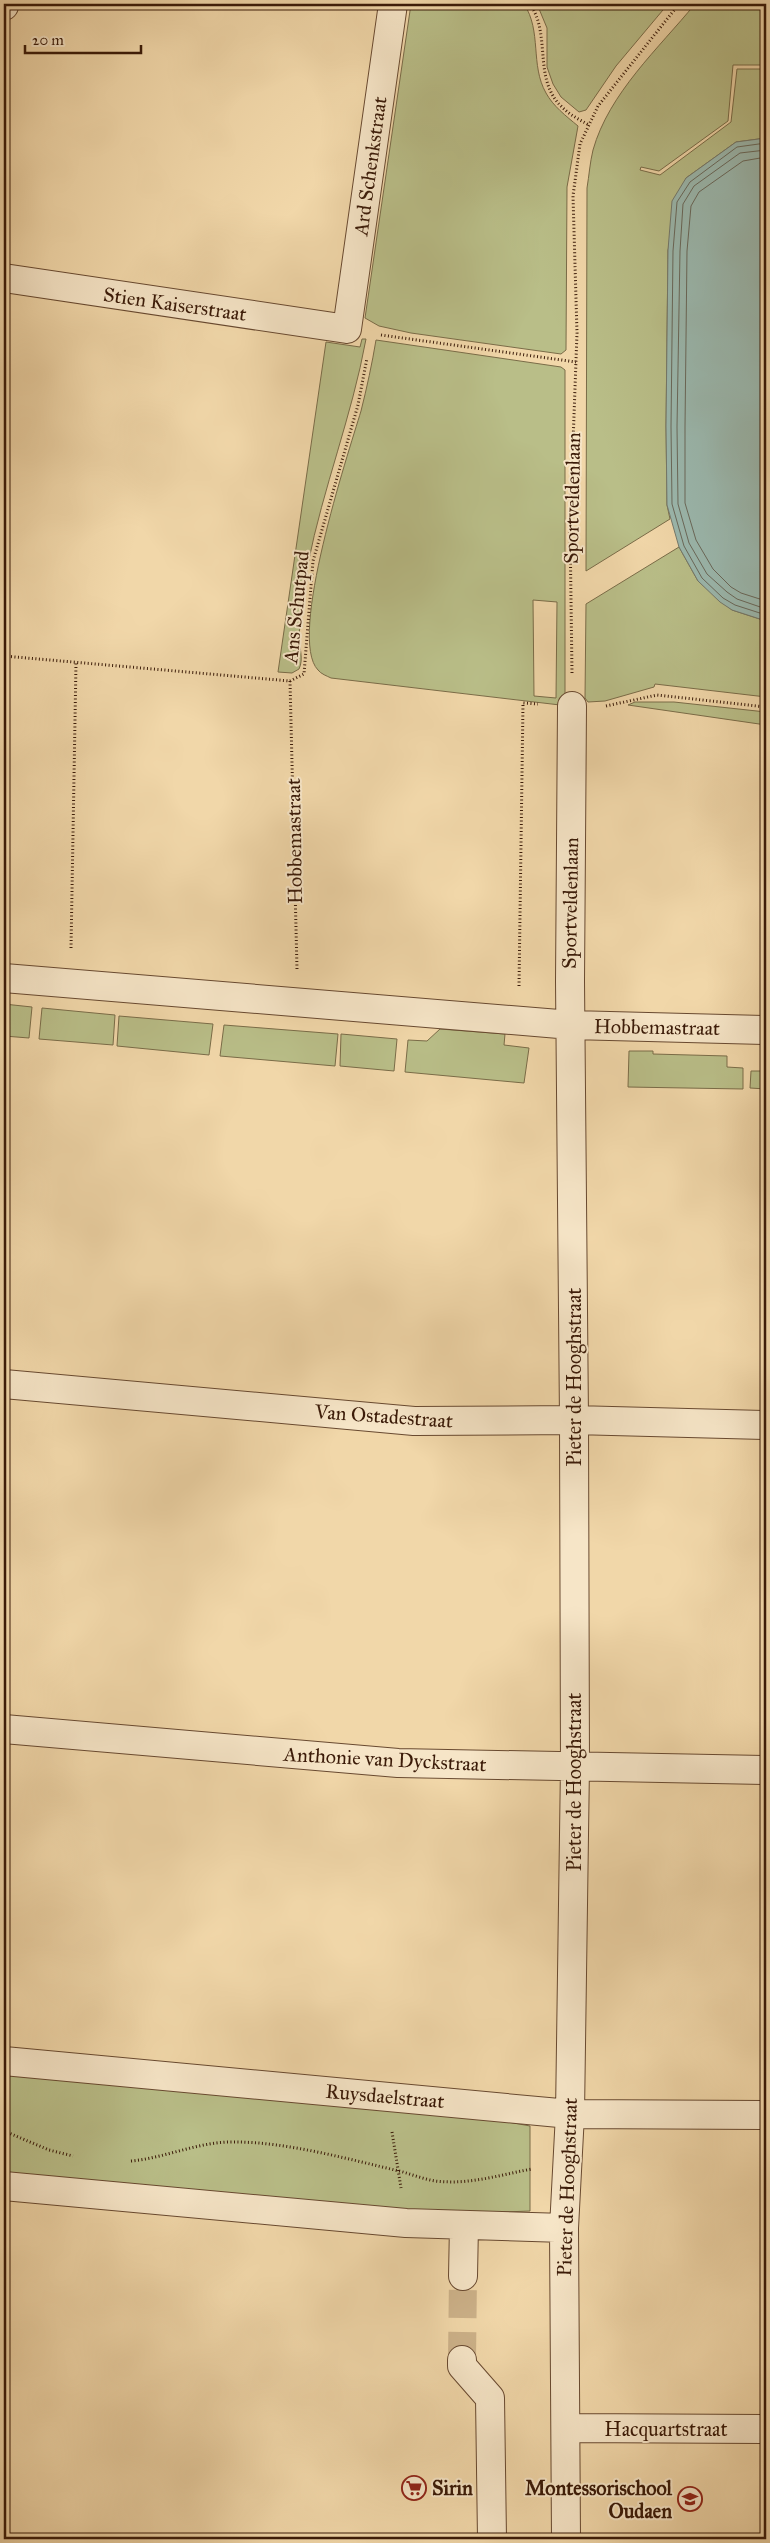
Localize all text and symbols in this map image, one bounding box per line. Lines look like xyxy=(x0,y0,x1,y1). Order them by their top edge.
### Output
scale bar xyxy=(25,22,141,54)
text: 20 m xyxy=(32,31,64,49)
street label: Ard Schenkstraat xyxy=(348,95,392,238)
street label: Stien Kaiserstraat xyxy=(102,282,248,326)
street label: Sportveldenlaan xyxy=(559,432,585,564)
street label: Ans Schutpad xyxy=(278,550,314,665)
street label: Hobbemastraat xyxy=(281,778,307,904)
street label: Sportveldenlaan xyxy=(557,837,583,969)
street label: Hobbemastraat xyxy=(594,1014,720,1040)
street label: Pieter de Hooghstraat xyxy=(562,1288,587,1466)
street label: Van Ostadestraat xyxy=(313,1399,454,1433)
street label: Pieter de Hooghstraat xyxy=(562,1693,587,1871)
street label: Anthonie van Dyckstraat xyxy=(282,1742,487,1776)
street label: Ruysdaelstraat xyxy=(325,2079,445,2113)
street label: Pieter de Hooghstraat xyxy=(552,2097,583,2277)
street label: Hacquartstraat xyxy=(604,2417,728,2442)
supermarket icon: Sirin xyxy=(401,2475,427,2501)
place label: Sirin xyxy=(432,2476,473,2500)
place label: Montessorischool Oudaen xyxy=(525,2476,673,2523)
school or university icon: Montessorischool Oudaen xyxy=(677,2486,703,2512)

